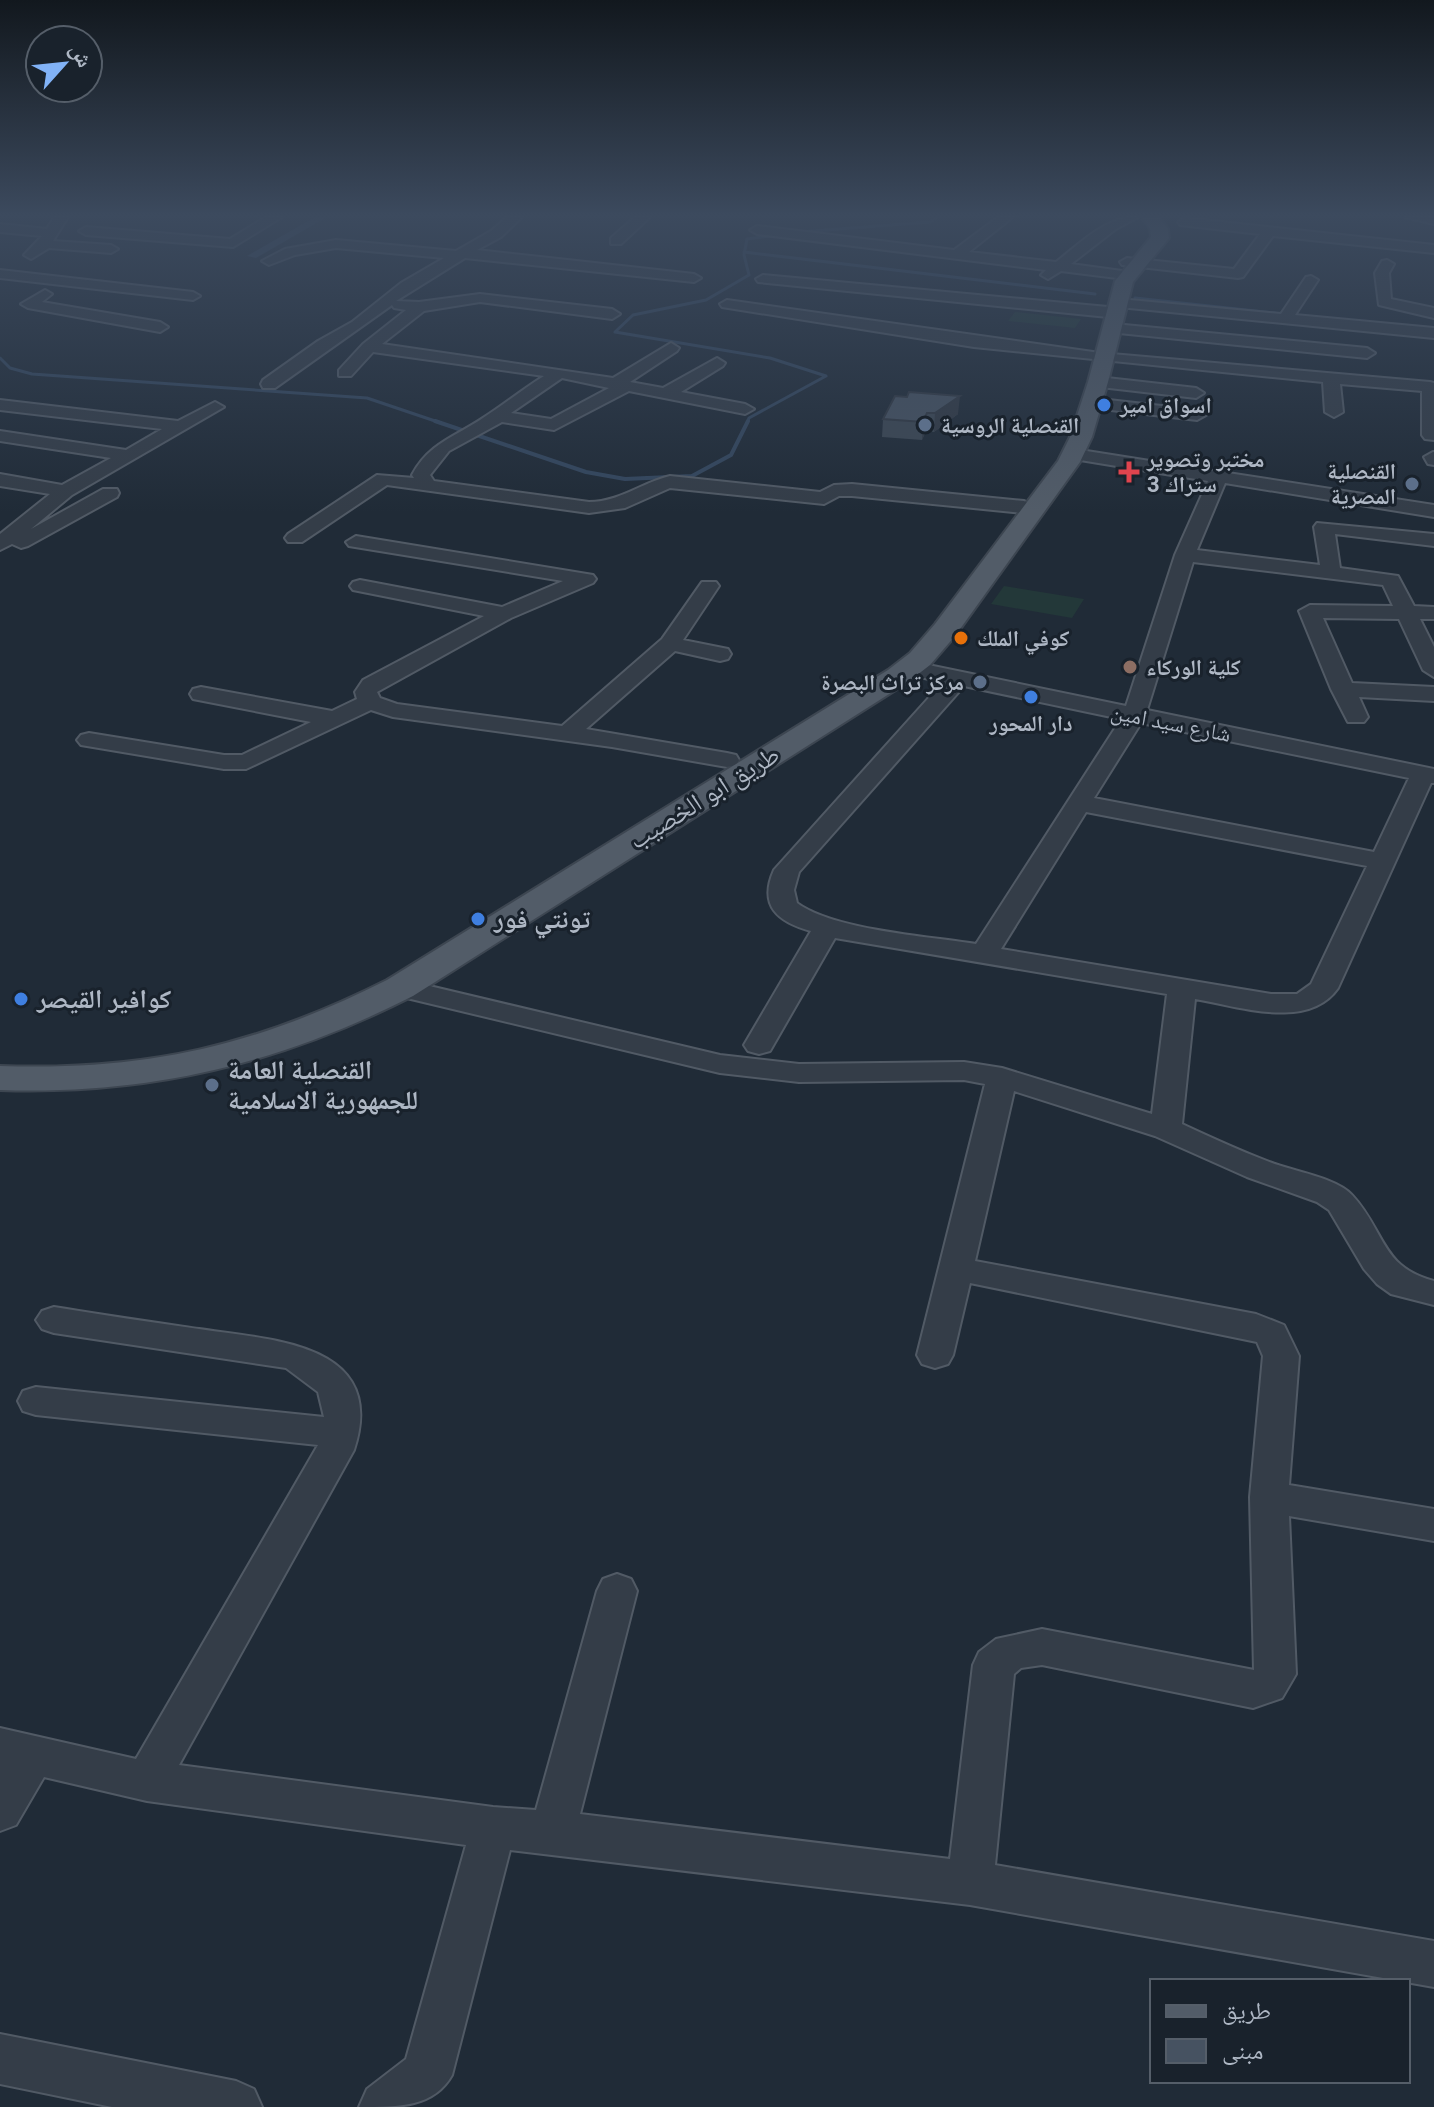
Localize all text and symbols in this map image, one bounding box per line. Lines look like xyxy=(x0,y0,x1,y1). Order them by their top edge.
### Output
north arrow xyxy=(24,24,104,104)
text: ش xyxy=(64,39,98,72)
place label: اسواق امير xyxy=(1119,393,1212,419)
marker: اسواق امير xyxy=(1095,396,1113,414)
place label: القنصلية الروسية xyxy=(941,413,1079,438)
marker: القنصلية الروسية xyxy=(916,416,934,434)
place label: مختبر وتصوير ستراك 3 xyxy=(1146,447,1264,497)
place label: القنصلية المصرية xyxy=(1327,459,1396,509)
marker: مختبر وتصوير ستراك 3 xyxy=(1118,461,1140,483)
marker: القنصلية المصرية xyxy=(1403,475,1421,493)
place label: كوفي الملك xyxy=(977,626,1070,655)
marker: كوفي الملك xyxy=(952,629,970,647)
place label: كلية الوركاء xyxy=(1146,655,1241,680)
marker: كلية الوركاء xyxy=(1121,658,1139,676)
place label: مركز تراث البصرة xyxy=(821,670,964,695)
marker: مركز تراث البصرة xyxy=(971,673,989,691)
marker: دار المحور xyxy=(1022,688,1040,706)
street label: شارع سيد امين xyxy=(1109,699,1233,748)
place label: دار المحور xyxy=(988,711,1073,736)
street label: طريق ابو الخصيب xyxy=(623,739,785,856)
place label: تونتي فور xyxy=(493,904,590,939)
marker: تونتي فور xyxy=(469,910,487,928)
place label: كوافير القيصر xyxy=(36,984,172,1014)
marker: كوافير القيصر xyxy=(12,990,30,1008)
place label: القنصلية العامة للجمهورية الاسلامية xyxy=(228,1055,418,1115)
marker: القنصلية العامة للجمهورية الاسلامية xyxy=(203,1076,221,1094)
legend xyxy=(1150,1979,1410,2083)
text: طريق xyxy=(1222,1997,1271,2025)
text: مبنى xyxy=(1222,2037,1263,2065)

